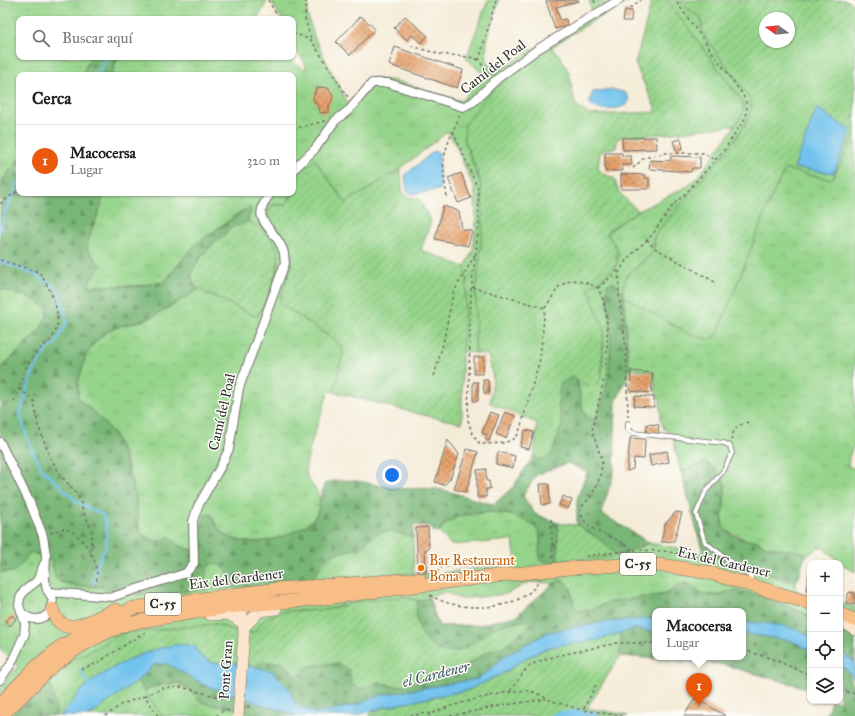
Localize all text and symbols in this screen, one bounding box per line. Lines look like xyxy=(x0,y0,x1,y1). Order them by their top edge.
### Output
north arrow xyxy=(759,12,795,48)
search box xyxy=(16,16,296,60)
icon: search xyxy=(30,27,52,49)
text: Buscar aquí xyxy=(62,29,133,47)
street label: Camí del Poal xyxy=(457,36,529,98)
text: Cerca xyxy=(32,88,71,109)
text: Macocersa xyxy=(70,144,136,162)
text: 1 xyxy=(42,153,48,169)
text: 320 m xyxy=(247,153,280,169)
text: Lugar xyxy=(70,162,103,178)
street label: Camí del Poal xyxy=(205,372,239,452)
your location xyxy=(382,465,402,485)
street label: Eix del Cardener xyxy=(676,543,773,581)
place label: Bar Restaurant Bona Plata xyxy=(429,552,515,585)
road number: C-55 xyxy=(620,553,656,575)
map controls xyxy=(807,560,843,704)
button: + xyxy=(807,560,843,596)
marker: Bar Restaurant Bona Plata xyxy=(416,563,426,573)
street label: Eix del Cardener xyxy=(188,565,285,593)
road number: C-55 xyxy=(145,593,181,615)
button: − xyxy=(807,596,843,632)
popup xyxy=(652,608,746,660)
text: Macocersa xyxy=(666,617,732,635)
button: locate xyxy=(807,632,843,668)
text: Lugar xyxy=(666,635,699,651)
street label: Pont Gran xyxy=(215,639,237,700)
water label: el Cardener xyxy=(400,657,472,691)
button: layers xyxy=(807,668,843,704)
pin: 1 xyxy=(686,673,712,706)

